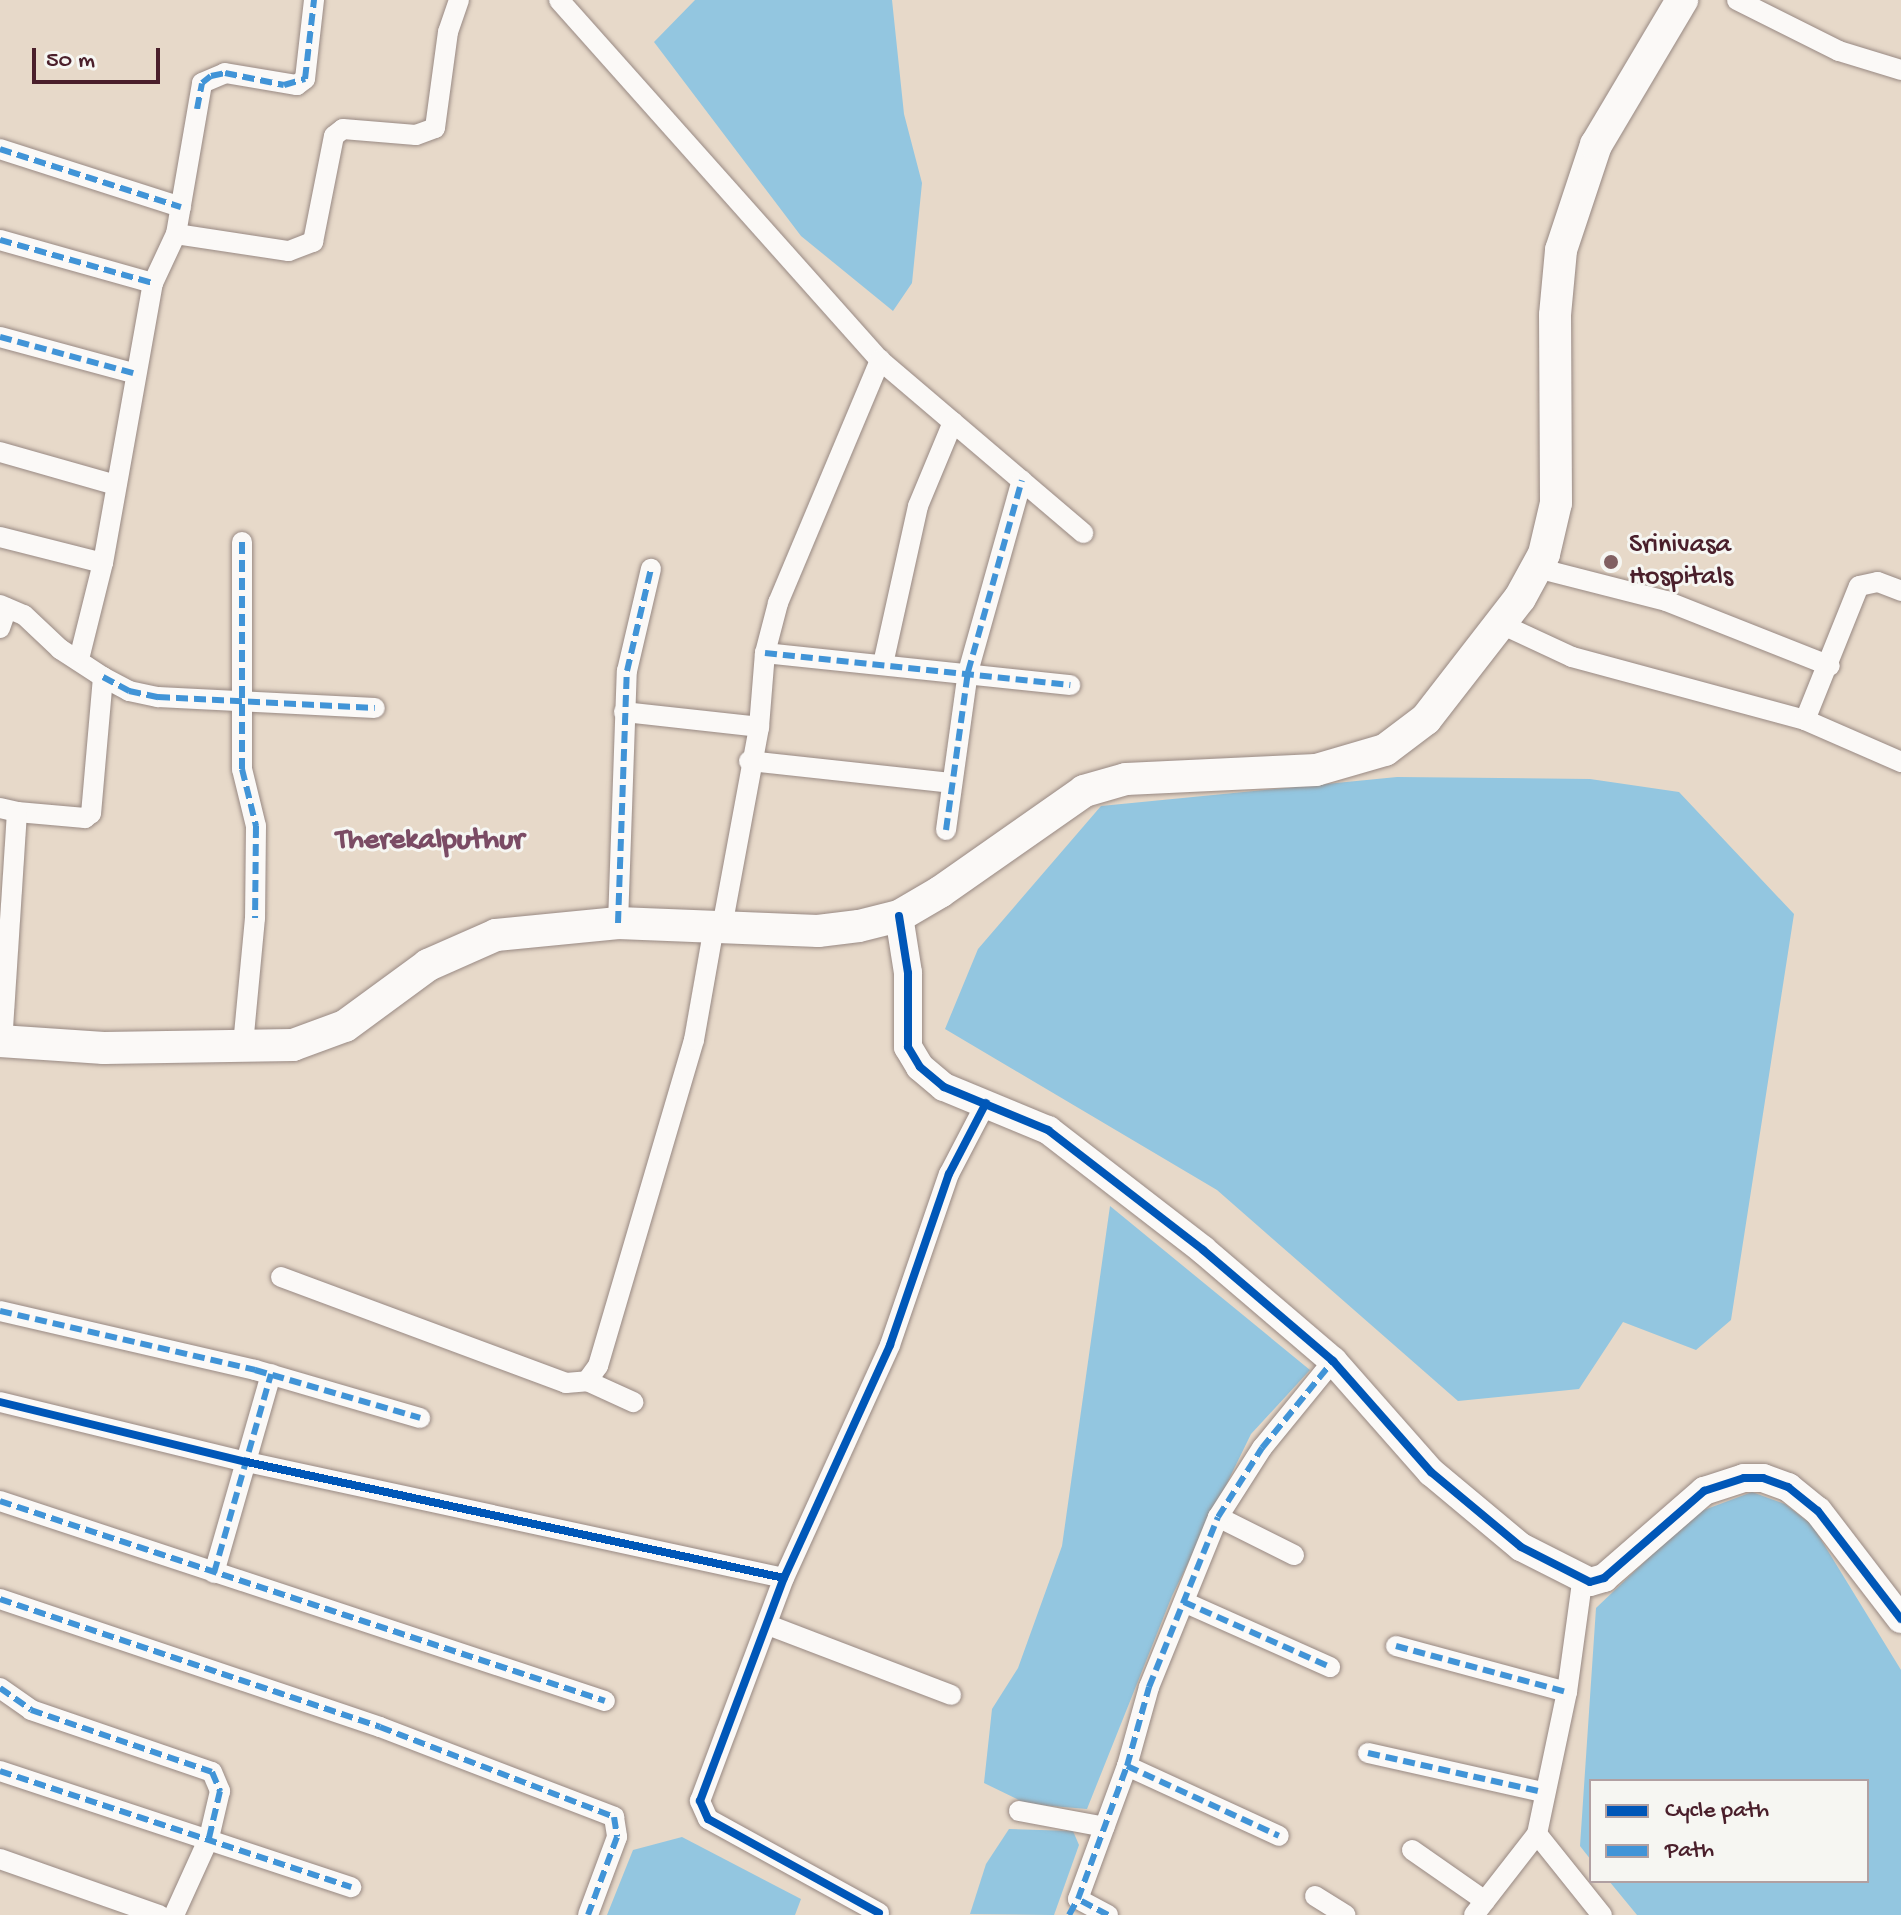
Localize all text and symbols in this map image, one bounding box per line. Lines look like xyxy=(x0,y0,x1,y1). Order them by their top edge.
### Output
scale bar xyxy=(36,32,164,82)
text: 50 m xyxy=(46,47,95,76)
place label: Srinivasa Hospitals xyxy=(1629,529,1733,595)
marker: Srinivasa Hospitals xyxy=(1600,551,1622,573)
district label: Therekalputhur xyxy=(336,824,524,860)
legend xyxy=(1589,1779,1869,1883)
text: Cycle path xyxy=(1665,1797,1769,1826)
text: Path xyxy=(1665,1837,1714,1866)

